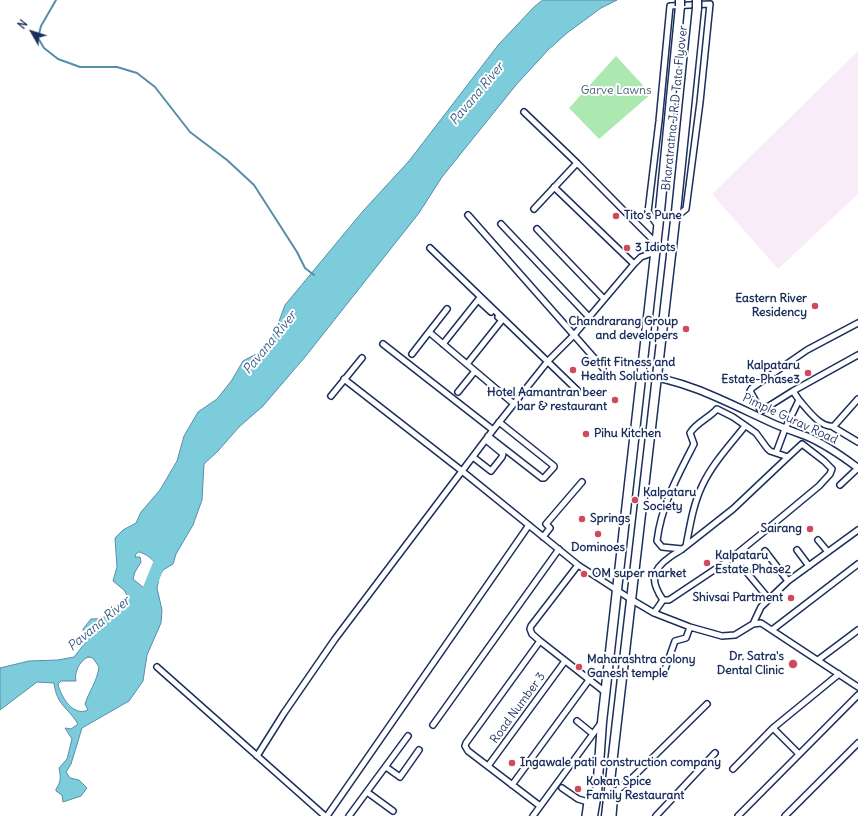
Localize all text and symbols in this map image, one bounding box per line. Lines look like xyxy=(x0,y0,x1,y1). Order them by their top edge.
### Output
north arrow xyxy=(12,12,52,52)
text: N xyxy=(15,17,31,32)
street label: Bharatratna J.R.D Tata Flyover xyxy=(659,25,691,191)
water label: Pavana River xyxy=(446,60,508,128)
park label: Garve Lawns xyxy=(581,84,651,98)
place label: Tito's Pune xyxy=(624,209,682,223)
marker: Tito's Pune xyxy=(611,211,621,221)
place label: 3 Idiots xyxy=(635,241,676,255)
marker: 3 Idiots xyxy=(622,243,632,253)
place label: Eastern River Residency xyxy=(735,292,807,320)
marker: Eastern River Residency xyxy=(810,301,820,311)
water label: Pavana River xyxy=(240,308,300,378)
place label: Chandrarang Group and developers xyxy=(569,315,678,343)
marker: Chandrarang Group and developers xyxy=(681,324,691,334)
place label: Getfit Fitness and Health Solutions xyxy=(581,356,675,384)
place label: Kalpataru Estate-Phase3 xyxy=(721,359,800,387)
marker: Getfit Fitness and Health Solutions xyxy=(568,365,578,375)
marker: Kalpataru Estate-Phase3 xyxy=(803,368,813,378)
place label: Hotel Aamantran beer bar & restaurant xyxy=(487,386,607,414)
street label: Pimple Gurav Road xyxy=(740,391,840,447)
marker: Hotel Aamantran beer bar & restaurant xyxy=(610,395,620,405)
place label: Pihu Kitchen xyxy=(594,427,661,441)
marker: Pihu Kitchen xyxy=(581,429,591,439)
place label: Kalpataru Society xyxy=(643,486,696,514)
marker: Kalpataru Society xyxy=(630,495,640,505)
place label: Springs xyxy=(590,512,630,526)
marker: Springs xyxy=(577,514,587,524)
place label: Sairang xyxy=(761,522,802,536)
marker: Sairang xyxy=(805,524,815,534)
marker: Dominoes xyxy=(593,529,603,539)
place label: Dominoes xyxy=(571,541,625,555)
place label: Kalpataru Estate Phase2 xyxy=(715,549,791,577)
marker: Kalpataru Estate Phase2 xyxy=(702,558,712,568)
place label: OM super market xyxy=(592,567,686,581)
marker: OM super market xyxy=(579,569,589,579)
place label: Shivsai Partment xyxy=(692,591,783,605)
water label: Pavana River xyxy=(65,593,133,655)
marker: Shivsai Partment xyxy=(786,593,796,603)
place label: Dr. Satra's Dental Clinic xyxy=(717,650,784,678)
place label: Maharashtra colony Ganesh temple xyxy=(587,653,696,681)
marker: Dr. Satra's Dental Clinic xyxy=(787,658,799,670)
marker: Maharashtra colony Ganesh temple xyxy=(574,662,584,672)
street label: Road Number 3 xyxy=(487,670,549,746)
place label: Ingawale patil construction company xyxy=(520,756,721,770)
marker: Ingawale patil construction company xyxy=(507,758,517,768)
place label: Kokan Spice Family Restaurant xyxy=(586,775,684,803)
marker: Kokan Spice Family Restaurant xyxy=(573,784,583,794)

